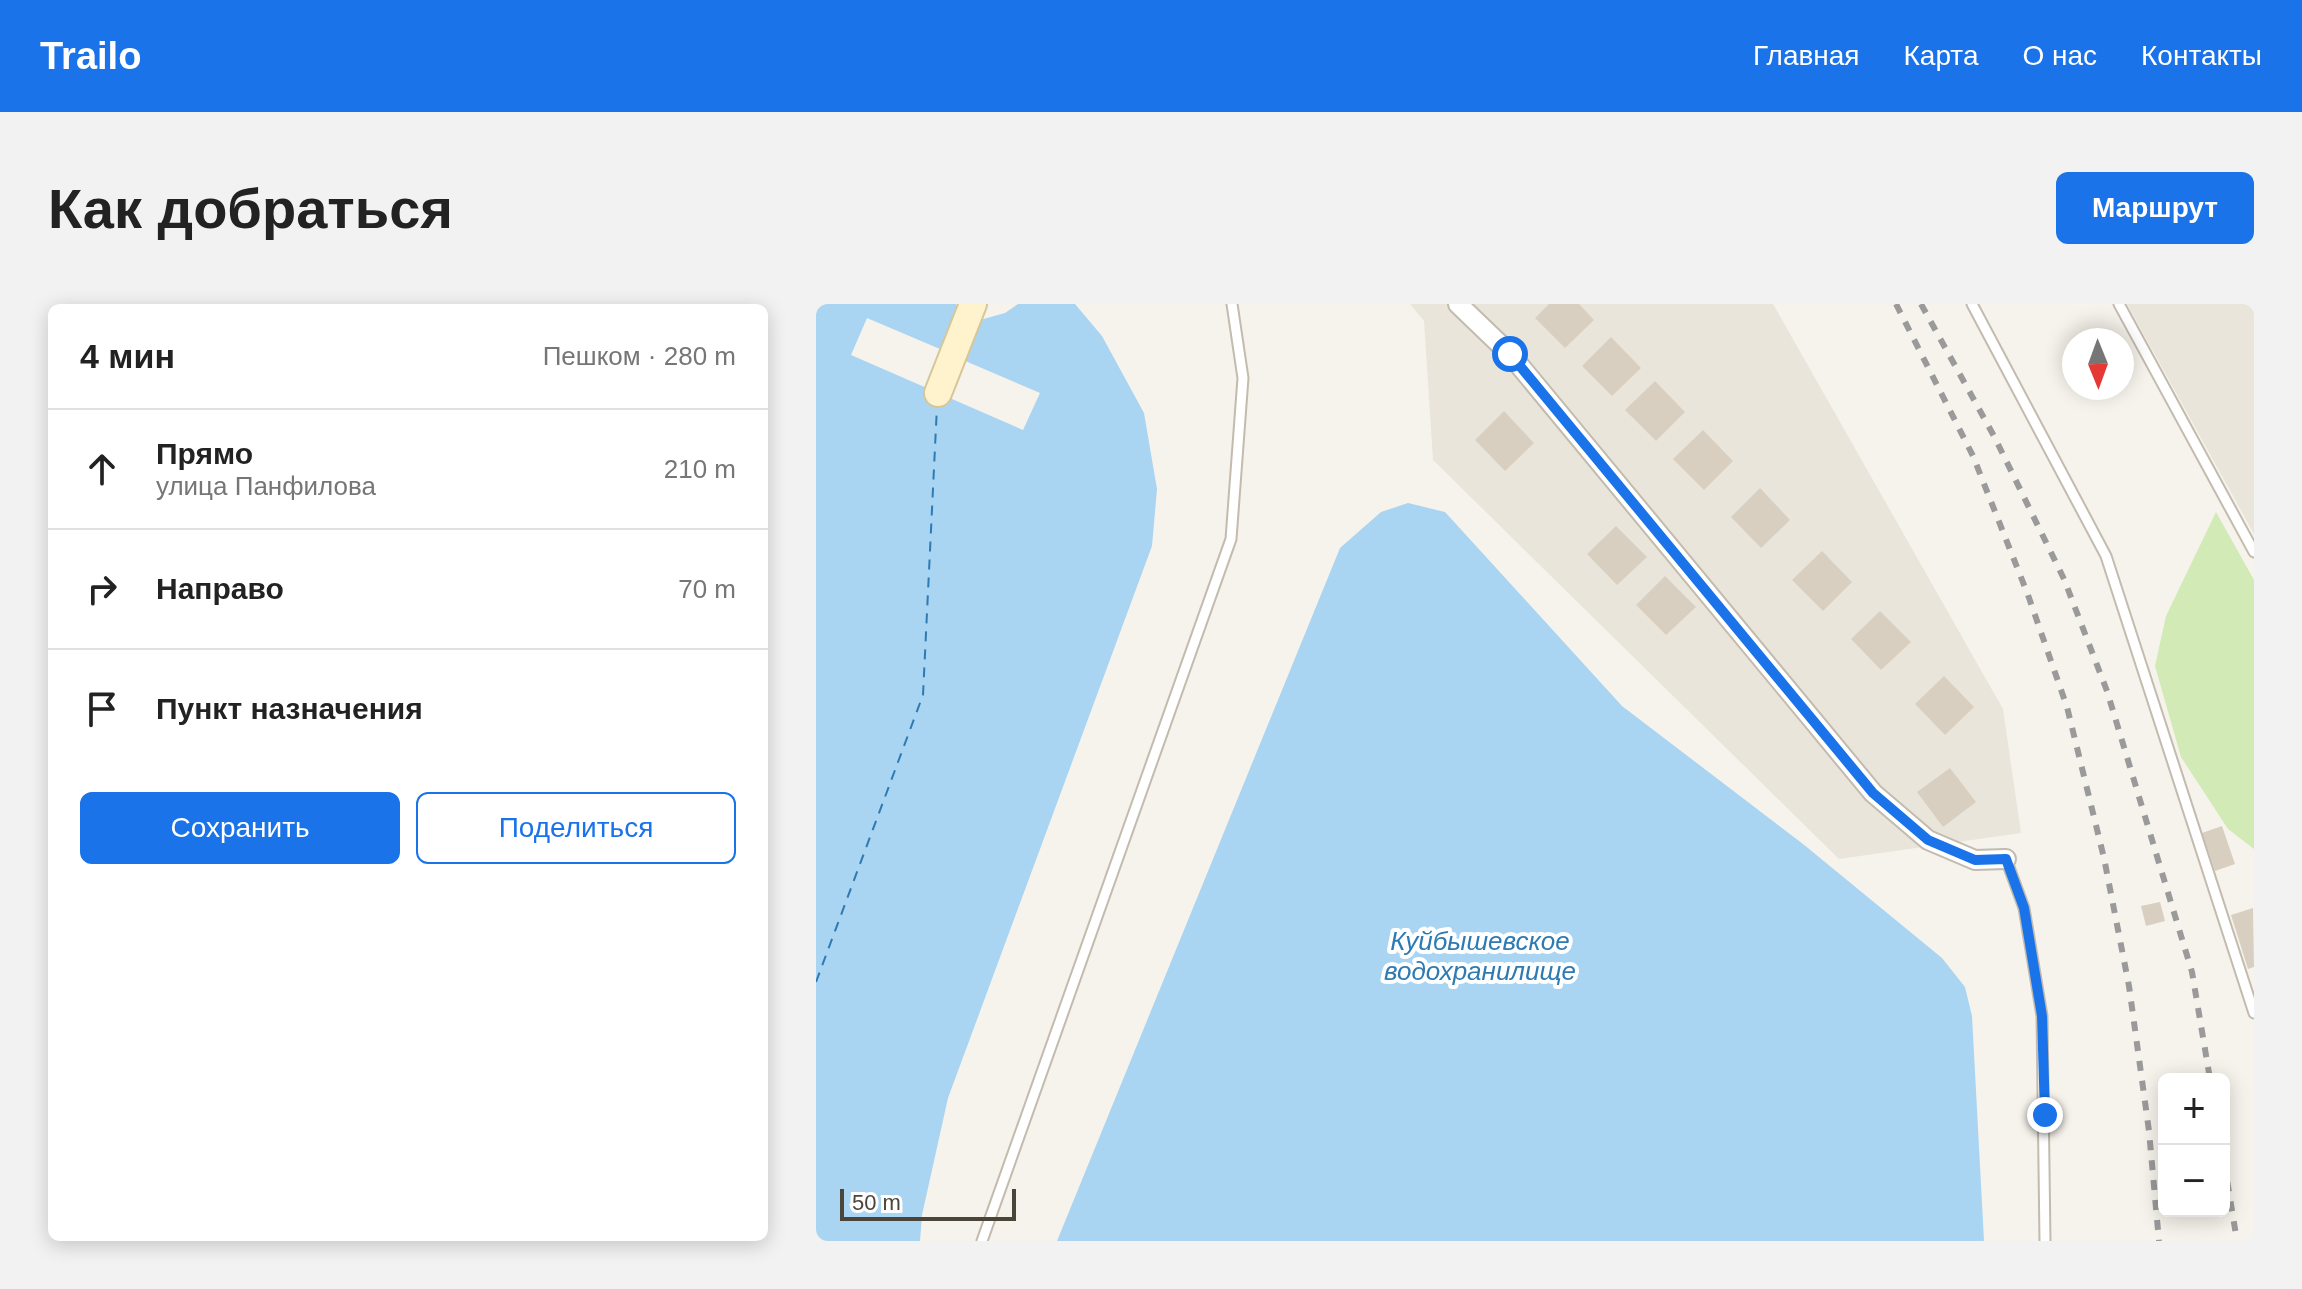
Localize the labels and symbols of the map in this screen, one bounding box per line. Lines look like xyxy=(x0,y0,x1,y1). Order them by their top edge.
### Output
north arrow xyxy=(2062,328,2134,400)
route start xyxy=(1492,336,1528,372)
water label: Куйбышевское водохранилище xyxy=(1384,926,1576,986)
route end xyxy=(2027,1097,2063,1133)
scale bar xyxy=(840,1185,1016,1221)

